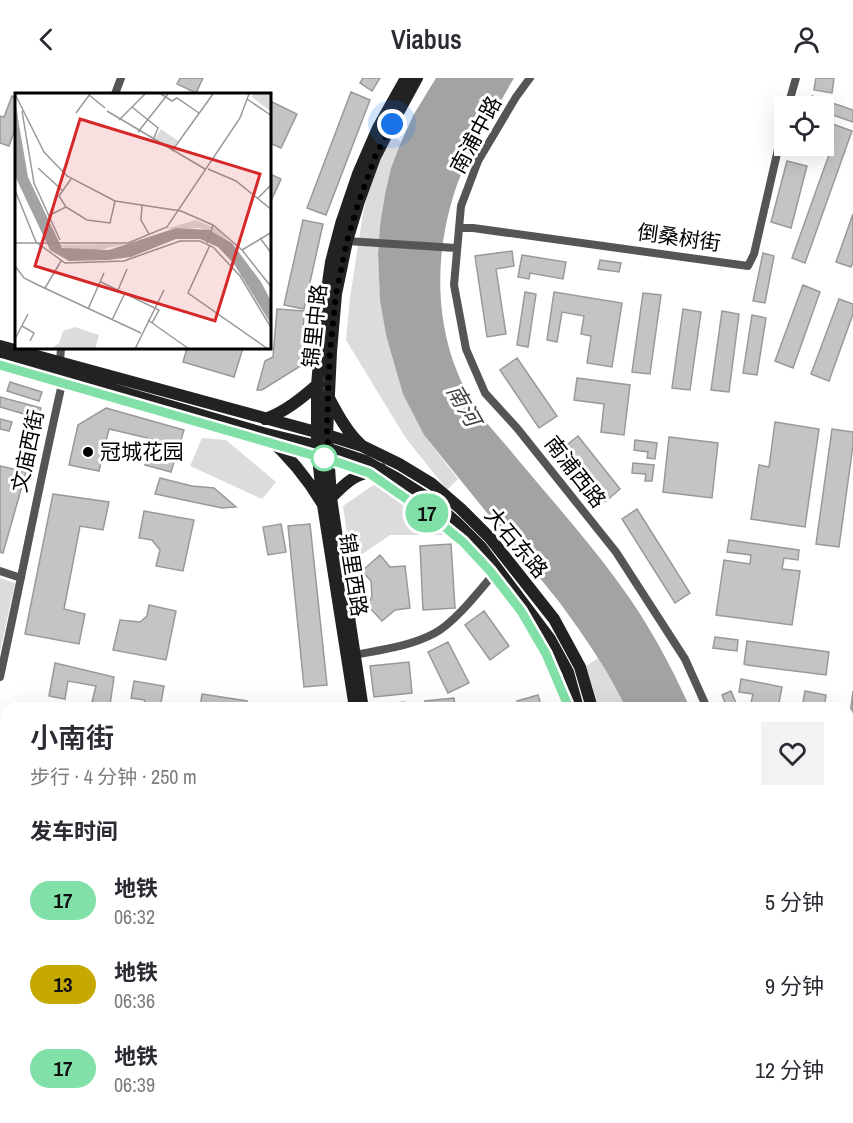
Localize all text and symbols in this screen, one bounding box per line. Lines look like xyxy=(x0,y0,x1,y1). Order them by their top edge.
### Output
text: Viabus xyxy=(391,21,462,57)
icon: back xyxy=(30,23,63,56)
icon: person xyxy=(790,23,823,56)
street label: 南浦中路 xyxy=(443,91,508,179)
inset map xyxy=(15,93,272,350)
map controls xyxy=(774,96,834,156)
button: locate xyxy=(774,96,834,156)
your location xyxy=(377,109,407,139)
street label: 倒桑树街 xyxy=(635,217,723,258)
street label: 锦里中路 xyxy=(296,283,333,369)
water label: 南河 xyxy=(440,378,490,435)
street label: 文庙西街 xyxy=(5,407,50,495)
street label: 南浦西路 xyxy=(538,430,613,514)
place label: 冠城花园 xyxy=(100,437,184,466)
marker: 冠城花园 xyxy=(81,445,95,459)
unlabelled marker xyxy=(311,445,337,471)
line badge: 17 xyxy=(400,494,454,532)
text: 17 xyxy=(417,499,437,528)
street label: 大石东路 xyxy=(478,501,554,584)
street label: 锦里西路 xyxy=(333,531,374,619)
text: 小南街 xyxy=(30,719,114,757)
button: heart xyxy=(761,722,824,785)
text: 步行 · 4 分钟 · 250 m xyxy=(30,763,197,790)
text: 发车时间 xyxy=(30,816,118,846)
text: 地铁 xyxy=(114,873,158,903)
text: 17 xyxy=(53,886,73,915)
text: 5 分钟 xyxy=(765,887,824,917)
text: 06:32 xyxy=(114,903,155,930)
text: 地铁 xyxy=(114,957,158,987)
text: 13 xyxy=(53,970,73,999)
text: 9 分钟 xyxy=(765,971,824,1001)
text: 06:36 xyxy=(114,987,155,1014)
text: 地铁 xyxy=(114,1041,158,1071)
text: 17 xyxy=(53,1054,73,1083)
text: 12 分钟 xyxy=(755,1055,824,1085)
text: 06:39 xyxy=(114,1071,155,1098)

